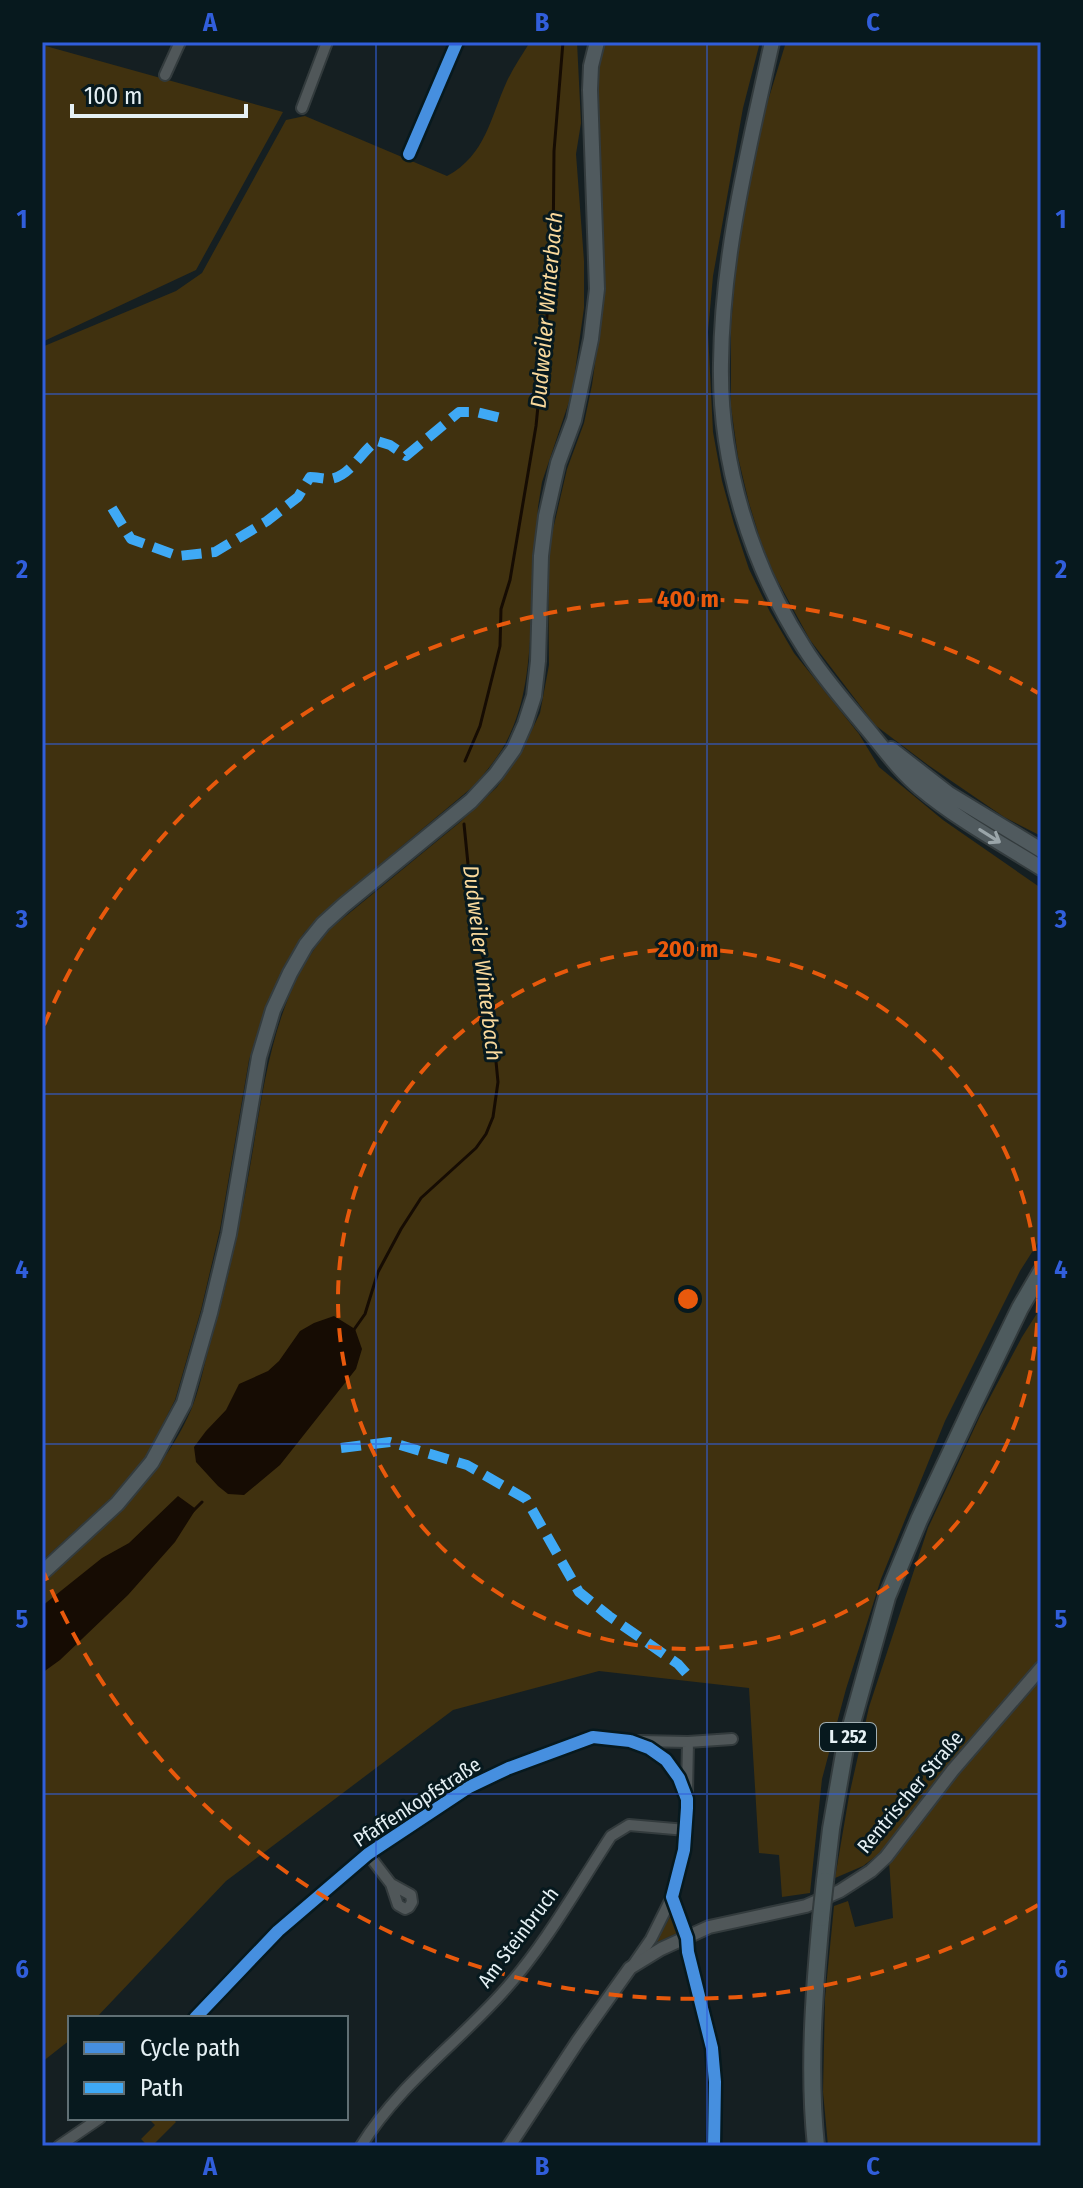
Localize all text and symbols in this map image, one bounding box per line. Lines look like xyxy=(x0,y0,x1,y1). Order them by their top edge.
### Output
text: A xyxy=(202,7,218,38)
text: B xyxy=(535,7,550,38)
text: C xyxy=(866,7,880,38)
scale bar xyxy=(72,68,246,118)
text: 100 m xyxy=(84,82,142,110)
text: 1 xyxy=(17,204,28,235)
text: 1 xyxy=(1056,204,1067,235)
water label: Dudweiler Winterbach xyxy=(524,211,569,409)
text: 2 xyxy=(15,554,28,585)
text: 2 xyxy=(1054,554,1067,585)
text: 400 m xyxy=(657,585,719,613)
one-way arrow xyxy=(979,828,1001,845)
water label: Dudweiler Winterbach xyxy=(457,864,508,1063)
text: 3 xyxy=(15,904,28,935)
text: 3 xyxy=(1054,904,1067,935)
text: 200 m xyxy=(657,935,718,963)
text: 4 xyxy=(15,1254,29,1285)
text: 4 xyxy=(1054,1254,1068,1285)
centre of rings xyxy=(674,1285,702,1313)
text: 5 xyxy=(16,1604,29,1635)
text: 5 xyxy=(1055,1604,1068,1635)
road number: L 252 xyxy=(820,1723,876,1751)
street label: Rentrischer Straße xyxy=(852,1726,968,1858)
street label: Pfaffenkopfstraße xyxy=(349,1752,485,1852)
street label: Am Steinbruch xyxy=(472,1882,564,1992)
text: 6 xyxy=(15,1954,29,1985)
text: 6 xyxy=(1054,1954,1068,1985)
legend xyxy=(68,2016,348,2120)
text: Cycle path xyxy=(140,2034,240,2062)
text: Path xyxy=(140,2074,184,2102)
text: A xyxy=(202,2151,218,2182)
text: B xyxy=(535,2151,550,2182)
text: C xyxy=(866,2151,880,2182)

